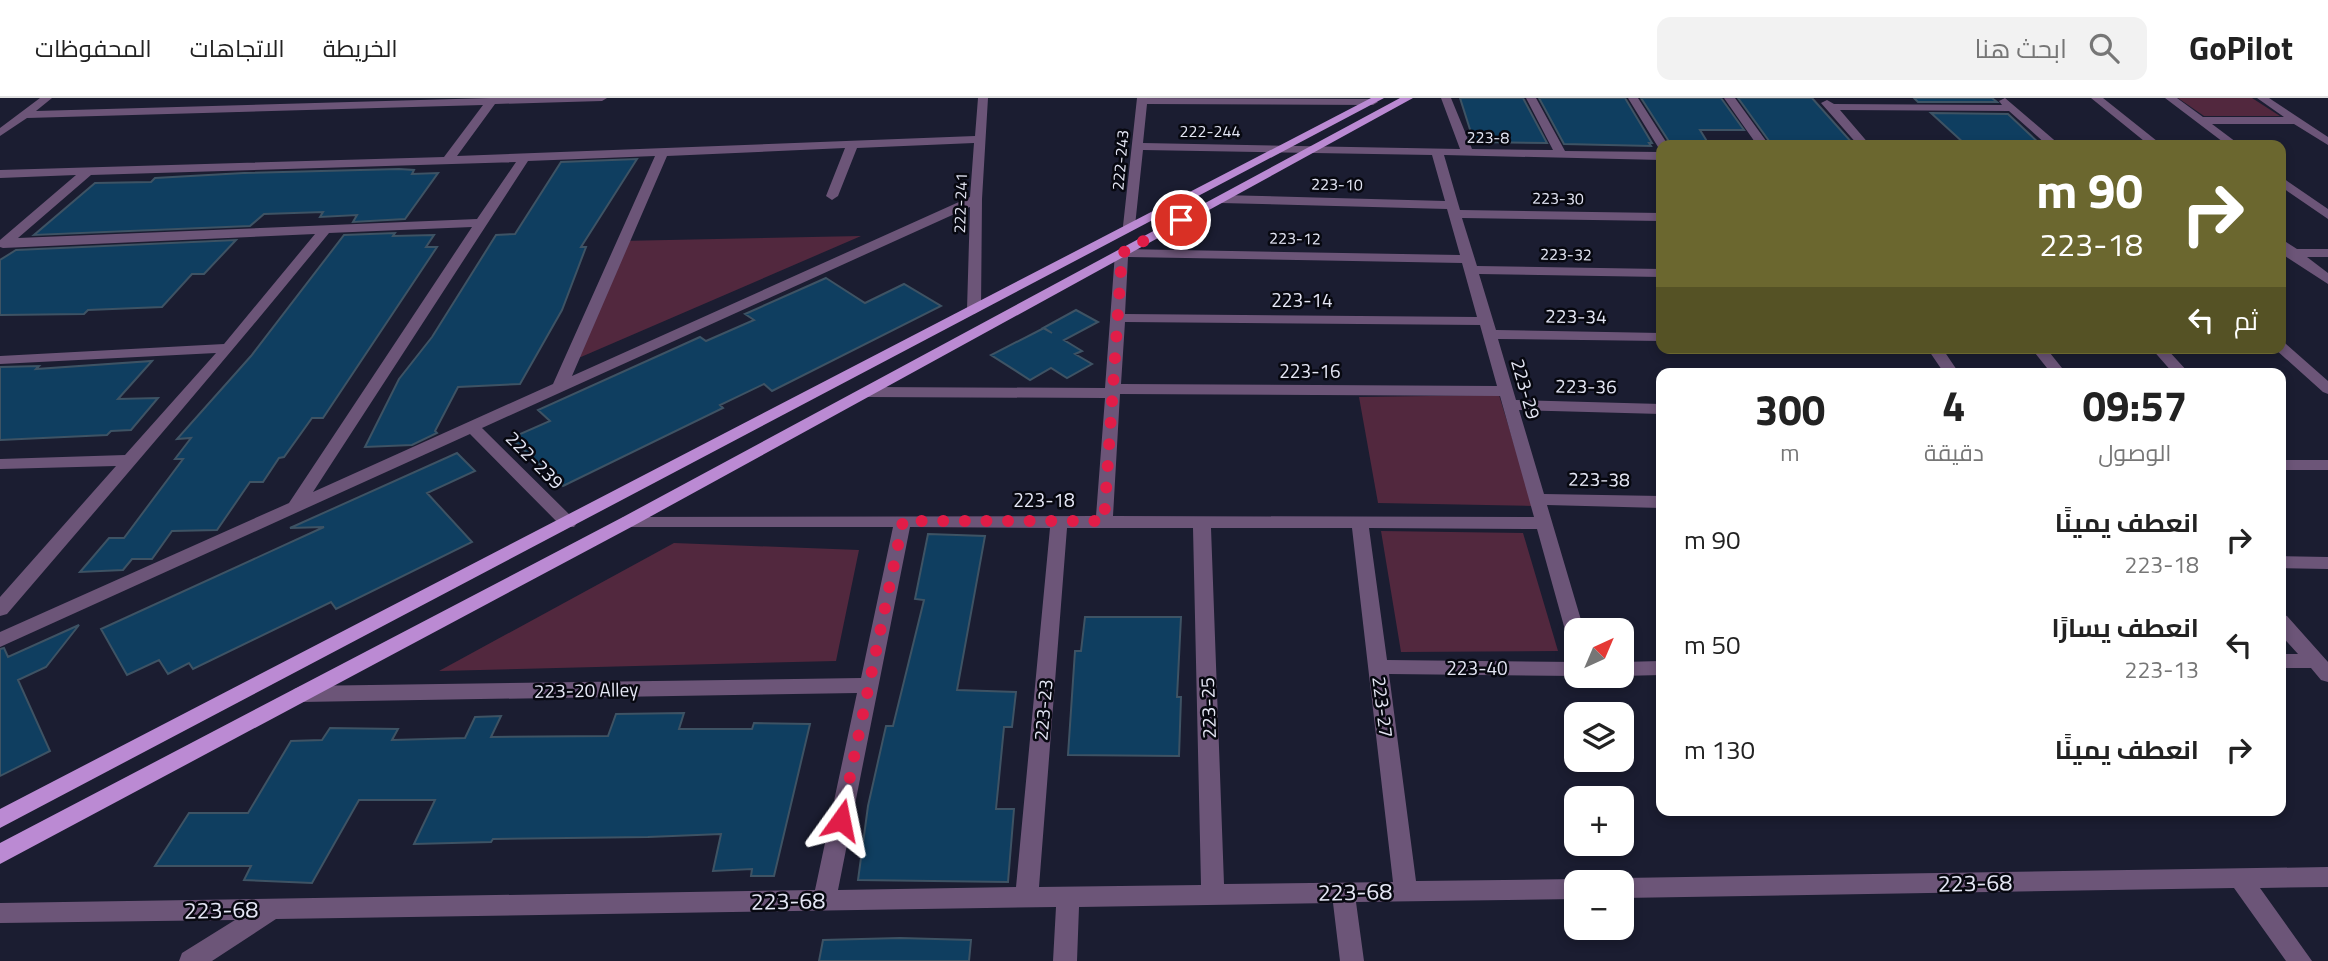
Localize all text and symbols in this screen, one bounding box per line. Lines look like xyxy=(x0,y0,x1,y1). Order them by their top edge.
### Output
search box xyxy=(1657,17,2147,80)
text: GoPilot xyxy=(2189,23,2293,73)
text: ابحث هنا xyxy=(1974,29,2067,68)
icon: search xyxy=(2085,29,2123,67)
text: المحفوظات xyxy=(35,30,152,66)
text: الاتجاهات xyxy=(190,30,285,66)
text: الخريطة xyxy=(323,30,398,66)
street label: 222-244 xyxy=(1180,119,1240,143)
street label: 223-8 xyxy=(1466,125,1510,149)
street label: 222-243 xyxy=(1105,129,1135,191)
text: 90 m xyxy=(2036,152,2143,227)
icon: right xyxy=(2167,168,2258,259)
street label: 222-241 xyxy=(947,172,973,234)
street label: 223-10 xyxy=(1311,172,1363,196)
street label: 223-30 xyxy=(1532,186,1584,210)
pin xyxy=(1151,190,1211,250)
icon: arrive xyxy=(1162,201,1200,239)
text: 223-18 xyxy=(2039,220,2143,268)
street label: 223-12 xyxy=(1269,226,1321,250)
street label: 223-32 xyxy=(1540,242,1592,266)
street label: 223-14 xyxy=(1271,285,1333,314)
street label: 223-34 xyxy=(1545,300,1607,331)
icon: left xyxy=(2182,301,2220,339)
text: ثم xyxy=(2234,301,2258,340)
street label: 223-29 xyxy=(1504,355,1549,422)
street label: 223-16 xyxy=(1279,356,1341,385)
street label: 223-36 xyxy=(1555,370,1617,401)
text: 4 xyxy=(1942,373,1966,437)
text: 09:57 xyxy=(2082,373,2187,437)
text: 300 xyxy=(1755,377,1825,441)
street label: 222-239 xyxy=(500,424,571,495)
text: m xyxy=(1780,435,1800,470)
text: دقيقة xyxy=(1924,435,1984,470)
text: الوصول xyxy=(2098,435,2172,470)
street label: 223-38 xyxy=(1568,463,1630,494)
street label: 223-18 xyxy=(1013,485,1075,514)
text: انعطف يمينًا xyxy=(2055,503,2199,542)
text: 90 m xyxy=(1684,520,1741,559)
icon: right xyxy=(2220,521,2258,559)
text: 223-18 xyxy=(2125,547,2199,582)
text: انعطف يسارًا xyxy=(2051,608,2199,647)
north arrow xyxy=(1564,618,1634,688)
map controls xyxy=(1564,618,1634,940)
text: 50 m xyxy=(1684,625,1741,664)
icon: left xyxy=(2220,626,2258,664)
text: 223-13 xyxy=(2125,652,2199,687)
street label: 223-40 xyxy=(1446,653,1508,682)
street label: 223-20 Alley xyxy=(534,674,638,705)
street label: 223-27 xyxy=(1365,675,1402,739)
street label: 223-25 xyxy=(1192,677,1223,739)
street label: 223-23 xyxy=(1025,678,1060,742)
button: layers xyxy=(1564,702,1634,772)
text: 130 m xyxy=(1684,730,1755,769)
text: انعطف يمينًا xyxy=(2055,730,2199,769)
icon: right xyxy=(2220,731,2258,769)
position arrow xyxy=(804,783,878,857)
button: + xyxy=(1564,786,1634,856)
street label: 223-68 xyxy=(1937,864,2013,901)
button: − xyxy=(1564,870,1634,940)
street label: 223-68 xyxy=(1317,873,1393,910)
street label: 223-68 xyxy=(750,882,826,919)
street label: 223-68 xyxy=(183,891,259,928)

